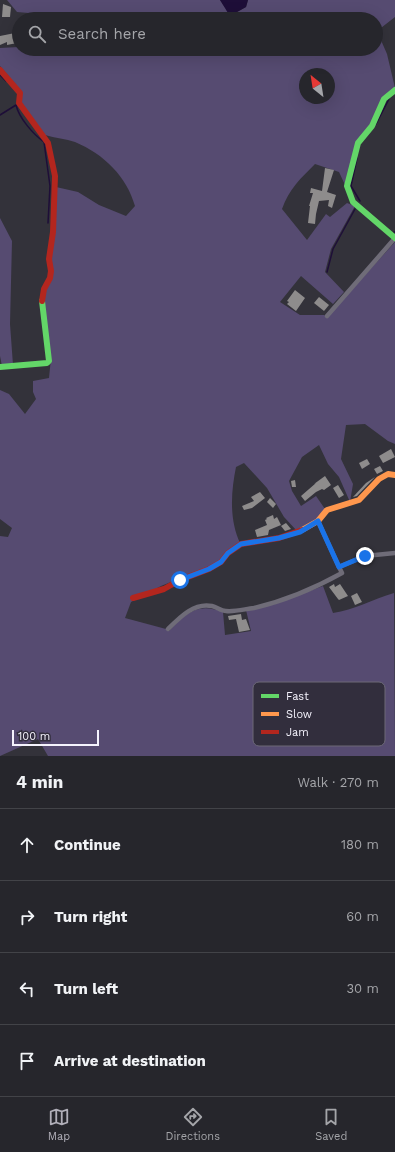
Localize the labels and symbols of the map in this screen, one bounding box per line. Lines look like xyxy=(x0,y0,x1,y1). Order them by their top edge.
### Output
north arrow xyxy=(299,68,335,104)
route end xyxy=(356,547,374,565)
route start xyxy=(171,571,189,589)
legend xyxy=(253,682,385,746)
text: Fast xyxy=(286,690,309,703)
text: Slow xyxy=(286,708,312,721)
text: Jam xyxy=(286,726,309,739)
scale bar xyxy=(12,728,99,747)

